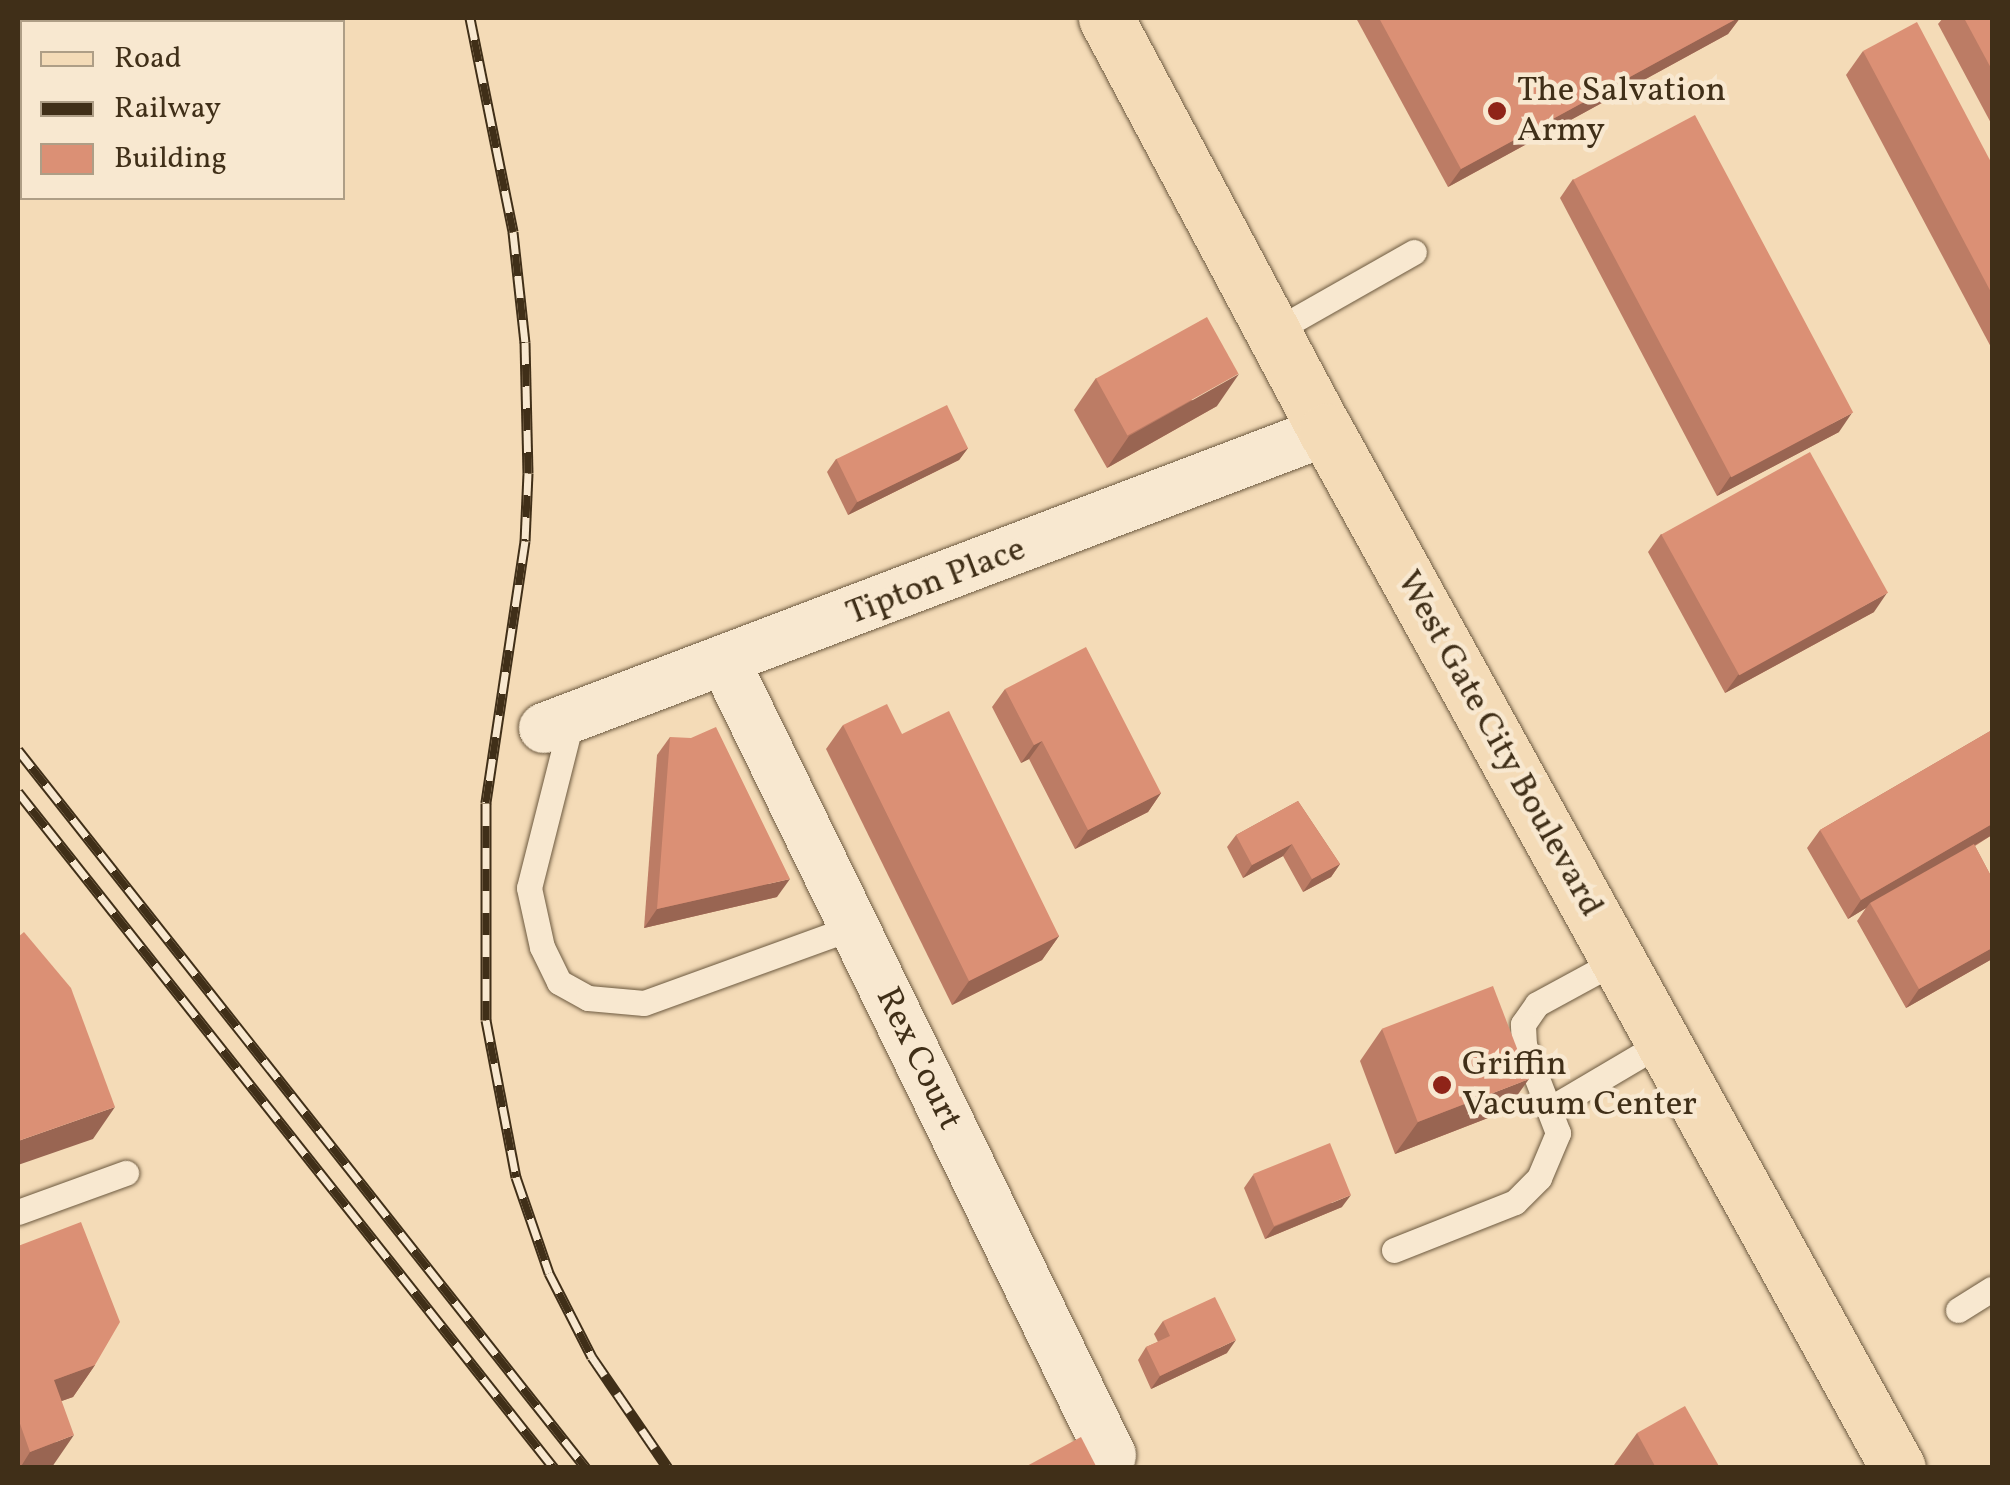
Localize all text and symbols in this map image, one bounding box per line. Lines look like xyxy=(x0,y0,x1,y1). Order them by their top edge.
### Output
legend xyxy=(20,20,345,200)
text: Road xyxy=(114,38,182,80)
place label: The Salvation Army xyxy=(1517,70,1726,152)
text: Railway xyxy=(114,88,221,130)
marker: The Salvation Army xyxy=(1486,100,1508,122)
text: Building xyxy=(114,138,227,180)
street label: Tipton Place xyxy=(841,529,1031,635)
street label: West Gate City Boulevard xyxy=(1386,563,1612,925)
street label: Rex Court xyxy=(866,981,970,1137)
place label: Griffin Vacuum Center xyxy=(1462,1044,1697,1126)
marker: Griffin Vacuum Center xyxy=(1431,1074,1453,1096)

